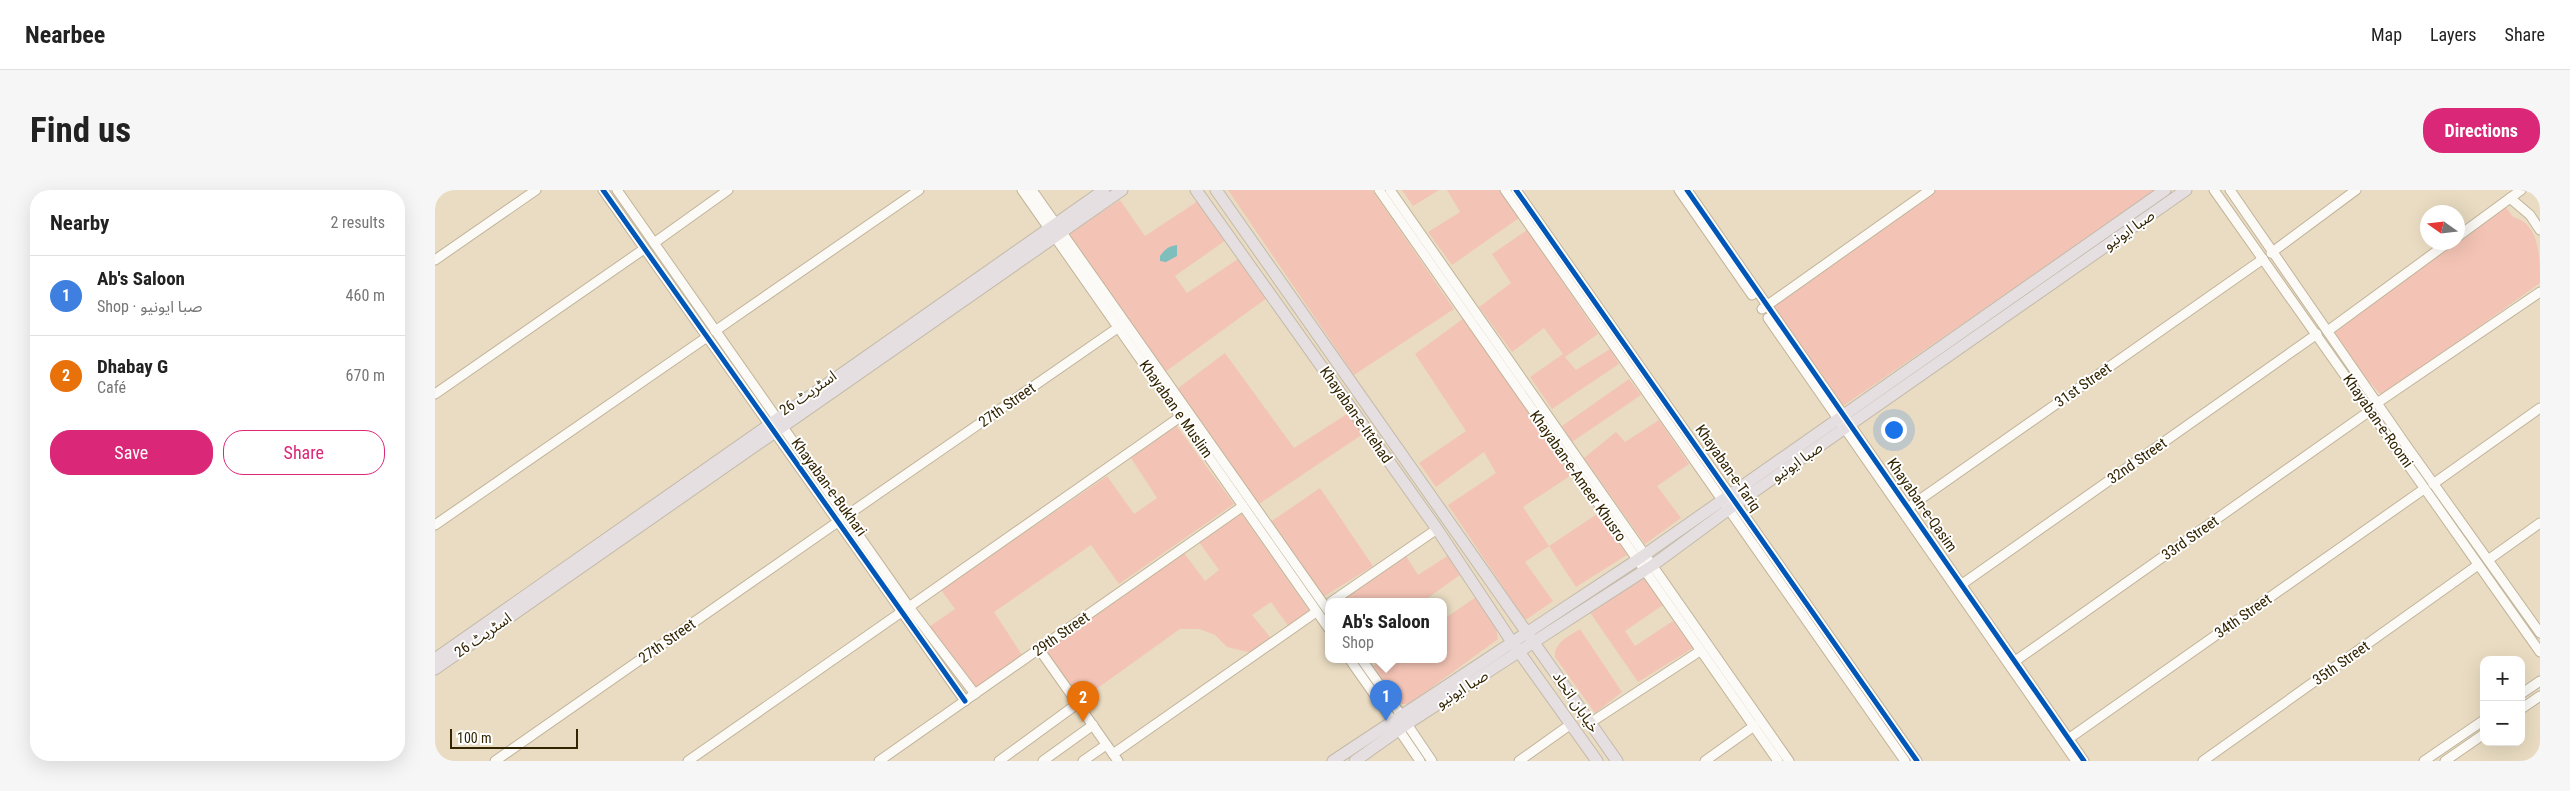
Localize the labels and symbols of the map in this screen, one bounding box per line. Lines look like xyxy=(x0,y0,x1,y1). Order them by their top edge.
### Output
north arrow xyxy=(2420,205,2465,250)
street label: صبا ایونیو xyxy=(2100,206,2158,254)
street label: Khayaban e Muslim xyxy=(1136,357,1216,461)
street label: 31st Street xyxy=(2051,359,2115,411)
street label: Khayaban-e-Ittehad xyxy=(1316,363,1396,467)
street label: اسٹریٹ 26 xyxy=(776,367,840,419)
street label: Khayaban-e-Roomi xyxy=(2339,371,2417,471)
street label: 27th Street xyxy=(975,379,1039,431)
street label: Khayaban-e-Ameer Khusro xyxy=(1526,407,1630,545)
your location xyxy=(1881,417,1907,443)
street label: Khayaban-e-Tariq xyxy=(1691,421,1765,515)
street label: Khayaban-e-Bukhari xyxy=(787,434,871,540)
street label: 32nd Street xyxy=(2104,434,2170,488)
street label: صبا ایونیو xyxy=(1768,438,1826,486)
street label: Khayaban-e-Qasim xyxy=(1883,455,1961,555)
street label: 33rd Street xyxy=(2158,512,2222,564)
street label: 34th Street xyxy=(2211,590,2275,642)
street label: 29th Street xyxy=(1029,608,1093,660)
street label: اسٹریٹ 26 xyxy=(451,609,515,661)
street label: 27th Street xyxy=(635,615,699,667)
street label: 35th Street xyxy=(2309,637,2373,689)
street label: صبا ایونیو xyxy=(1432,666,1492,712)
street label: خیابان اتحاد xyxy=(1549,668,1603,736)
pin: 1 xyxy=(1370,680,1402,721)
pin: 2 xyxy=(1067,681,1099,722)
scale bar xyxy=(450,726,577,749)

